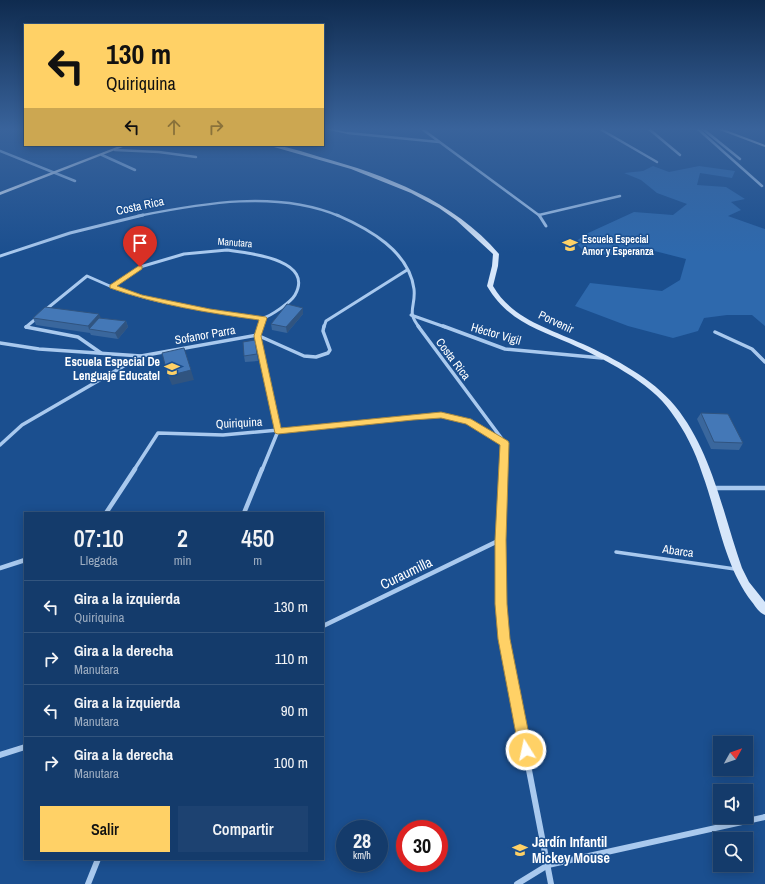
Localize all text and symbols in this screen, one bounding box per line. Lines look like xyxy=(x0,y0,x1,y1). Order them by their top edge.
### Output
text: 130 m xyxy=(106,35,171,73)
icon: left xyxy=(40,40,92,92)
text: Quiriquina xyxy=(106,71,176,96)
icon: left xyxy=(121,116,143,138)
icon: ahead xyxy=(163,116,185,138)
icon: right xyxy=(205,116,227,138)
street label: Costa Rica xyxy=(115,193,166,219)
pin xyxy=(123,226,157,267)
icon: arrive xyxy=(129,232,151,254)
place label: Escuela Especial Amor y Esperanza xyxy=(582,233,654,258)
street label: Manutara xyxy=(217,235,253,250)
school or university icon: Escuela Especial Amor y Esperanza xyxy=(561,236,579,254)
street label: Porvenir xyxy=(536,307,577,337)
street label: Héctor Vigil xyxy=(469,319,523,349)
street label: Sofanor Parra xyxy=(173,322,237,348)
street label: Costa Rica xyxy=(432,335,474,384)
place label: Escuela Especial De Lenguaje Educatel xyxy=(65,354,161,384)
school or university icon: Escuela Especial De Lenguaje Educatel xyxy=(163,360,181,378)
street label: Quiriquina xyxy=(215,414,263,432)
text: 07:10 xyxy=(74,522,124,554)
text: 2 xyxy=(177,522,188,554)
text: 450 xyxy=(241,522,274,554)
street label: Abarca xyxy=(660,541,695,561)
text: Llegada xyxy=(80,552,118,569)
text: min xyxy=(174,552,191,569)
text: m xyxy=(253,552,262,569)
street label: Curaumilla xyxy=(377,552,435,593)
text: Gira a la izquierda xyxy=(74,588,180,609)
icon: left xyxy=(40,596,62,618)
text: 130 m xyxy=(274,596,308,617)
text: Quiriquina xyxy=(74,609,124,626)
text: Gira a la derecha xyxy=(74,640,173,661)
icon: right xyxy=(40,648,62,670)
text: 110 m xyxy=(275,648,308,669)
text: Manutara xyxy=(74,661,119,678)
text: Gira a la izquierda xyxy=(74,692,180,713)
icon: left xyxy=(40,700,62,722)
text: 90 m xyxy=(281,700,308,721)
text: Manutara xyxy=(74,713,119,730)
position arrow xyxy=(505,729,547,771)
north arrow xyxy=(713,736,753,776)
map controls xyxy=(713,736,753,872)
text: Gira a la derecha xyxy=(74,744,173,765)
icon: right xyxy=(40,752,62,774)
text: 100 m xyxy=(274,752,308,773)
text: Manutara xyxy=(74,765,119,782)
button: sound xyxy=(713,784,753,824)
button: Salir xyxy=(40,806,170,852)
button: Compartir xyxy=(178,806,308,852)
speed limit sign: 30 xyxy=(396,820,448,872)
text: 28 xyxy=(353,827,371,854)
button: search xyxy=(713,832,753,872)
place label: Jardín Infantil Mickey Mouse xyxy=(532,833,610,867)
school or university icon: Jardín Infantil Mickey Mouse xyxy=(511,841,529,859)
text: km/h xyxy=(353,849,371,862)

